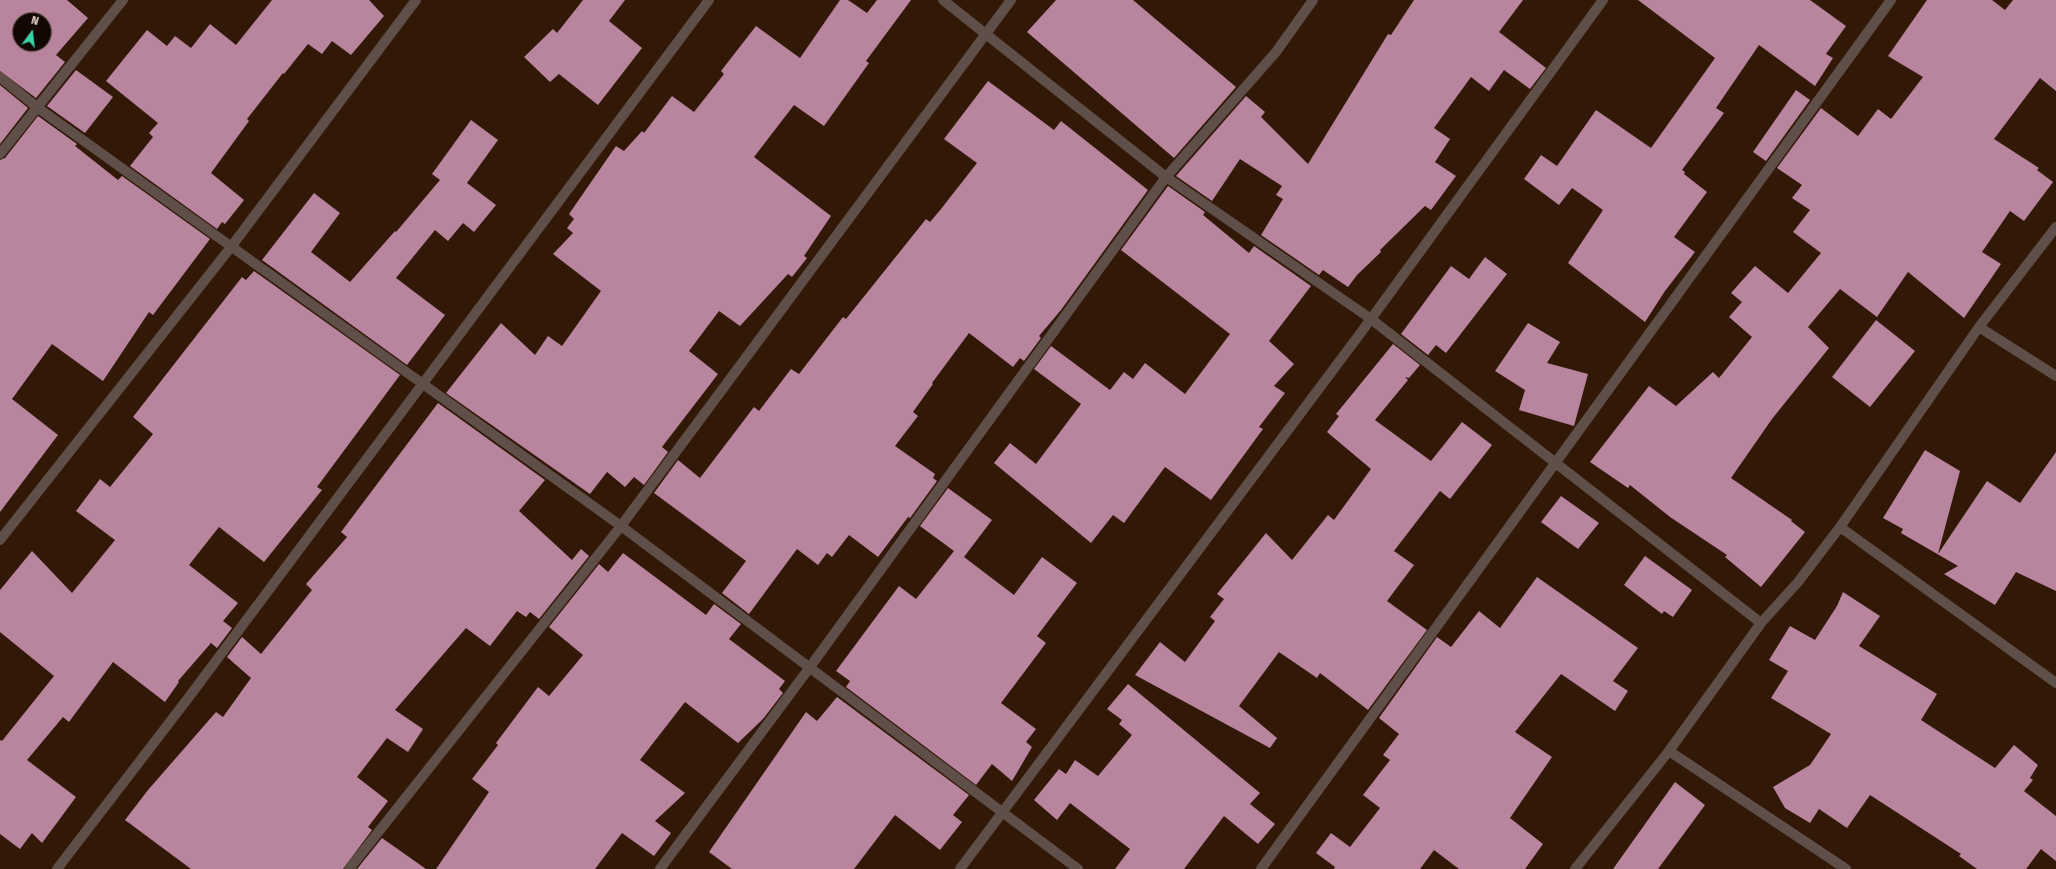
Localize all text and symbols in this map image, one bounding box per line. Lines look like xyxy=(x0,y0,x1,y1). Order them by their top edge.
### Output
north arrow xyxy=(12,12,52,52)
text: N xyxy=(30,14,40,28)

